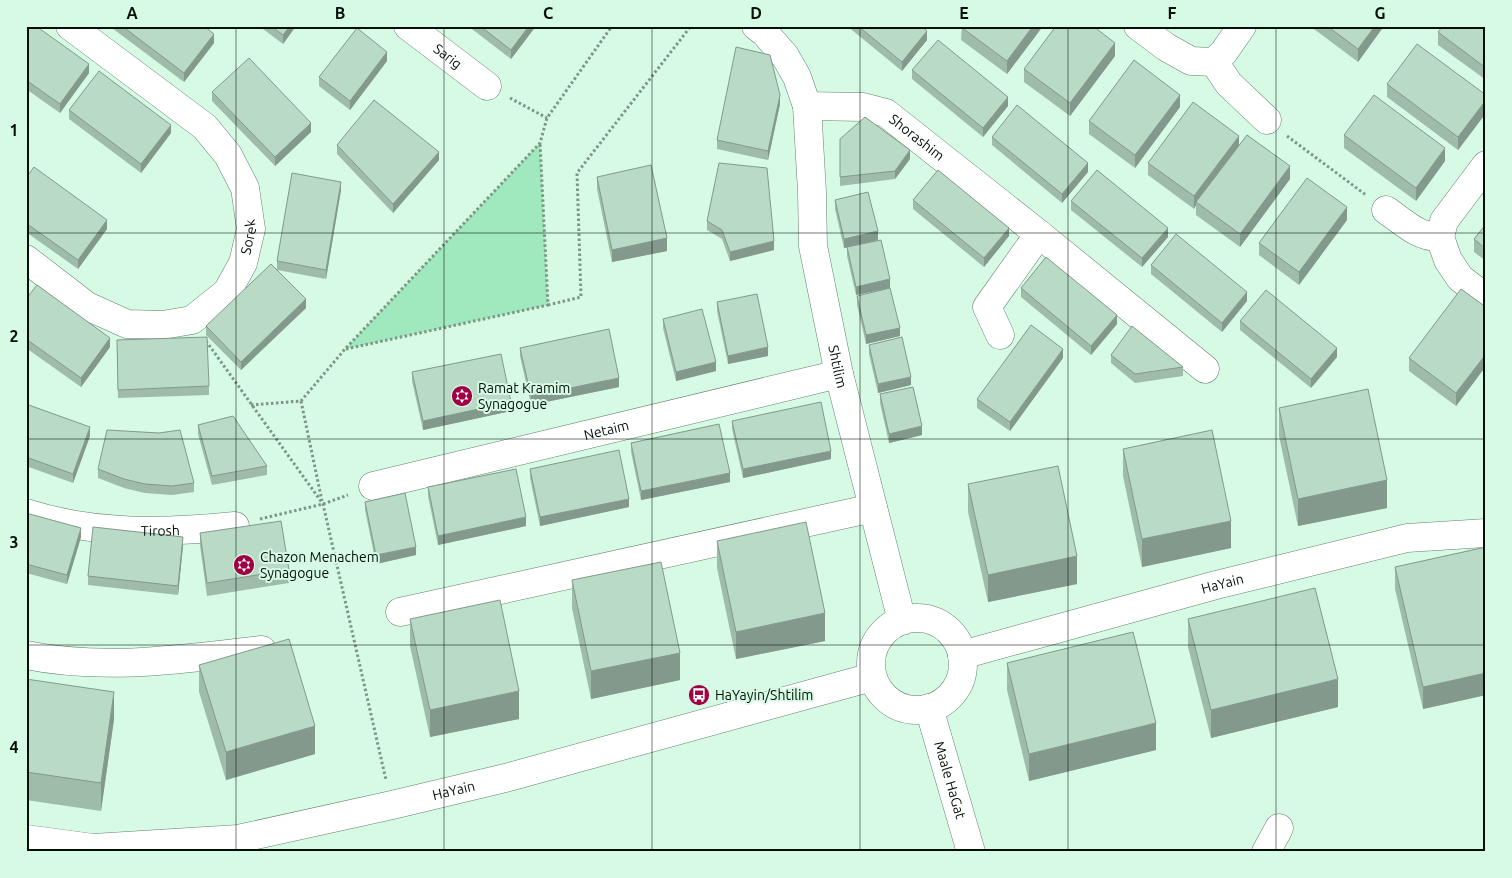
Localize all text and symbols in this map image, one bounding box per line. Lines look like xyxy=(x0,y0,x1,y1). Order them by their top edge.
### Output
text: A xyxy=(126,4,138,22)
text: B xyxy=(335,4,345,22)
text: C xyxy=(543,4,553,22)
text: D xyxy=(750,4,762,22)
text: E xyxy=(959,4,969,22)
text: F xyxy=(1168,4,1177,22)
text: G xyxy=(1374,4,1386,22)
street label: Sarig xyxy=(430,40,465,72)
street label: Shorashim xyxy=(886,111,947,164)
text: 1 xyxy=(9,121,19,139)
street label: Sorek xyxy=(237,218,259,256)
text: 2 xyxy=(9,327,19,345)
street label: Shtilim xyxy=(825,344,850,390)
place label: Ramat Kramim Synagogue xyxy=(478,380,570,412)
synagogue icon: Ramat Kramim Synagogue xyxy=(450,384,474,408)
street label: Netaim xyxy=(582,417,631,443)
street label: Tirosh xyxy=(141,522,180,539)
text: 3 xyxy=(9,533,19,551)
place label: Chazon Menachem Synagogue xyxy=(260,549,379,581)
synagogue icon: Chazon Menachem Synagogue xyxy=(232,553,256,577)
street label: HaYain xyxy=(1199,571,1245,597)
bus stop icon: HaYayin/Shtilim xyxy=(687,683,711,707)
place label: HaYayin/Shtilim xyxy=(715,687,813,703)
text: 4 xyxy=(9,738,19,756)
street label: Maale HaGat xyxy=(931,739,969,821)
street label: HaYain xyxy=(431,777,477,803)

